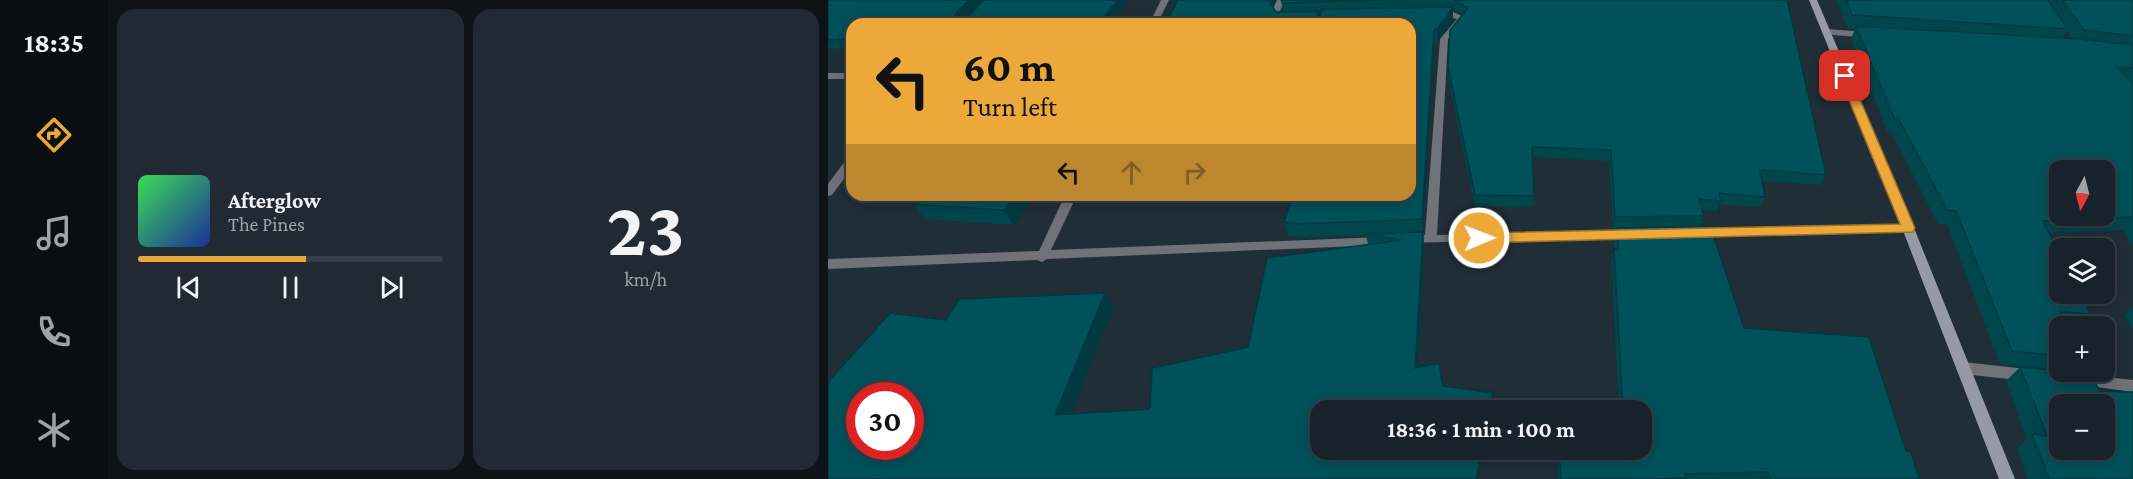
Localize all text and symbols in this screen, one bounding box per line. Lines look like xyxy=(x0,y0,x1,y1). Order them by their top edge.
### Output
text: 18:35 xyxy=(24,28,84,58)
icon: left xyxy=(864,42,942,120)
text: 60 m xyxy=(963,43,1055,90)
pin xyxy=(1819,50,1870,101)
icon: arrive xyxy=(1828,59,1861,92)
text: Turn left xyxy=(963,92,1057,122)
icon: directions xyxy=(33,114,75,156)
icon: left xyxy=(1052,156,1085,189)
icon: ahead xyxy=(1115,156,1148,189)
icon: right xyxy=(1178,156,1211,189)
north arrow xyxy=(2049,160,2115,226)
map controls xyxy=(2049,160,2115,460)
text: 23 xyxy=(607,185,685,272)
text: Afterglow xyxy=(228,188,321,213)
position arrow xyxy=(1447,206,1511,270)
icon: music xyxy=(33,212,75,254)
text: The Pines xyxy=(228,213,305,235)
button: layers xyxy=(2049,238,2115,304)
text: km/h xyxy=(624,268,667,290)
icon: previous xyxy=(172,271,205,304)
icon: pause xyxy=(274,271,307,304)
icon: next xyxy=(375,271,408,304)
icon: phone xyxy=(33,311,75,353)
button: + xyxy=(2049,316,2115,382)
speed limit sign: 30 xyxy=(846,382,924,460)
button: − xyxy=(2049,394,2115,460)
icon: climate xyxy=(33,409,75,451)
text: 18:36 · 1 min · 100 m xyxy=(1387,417,1575,442)

